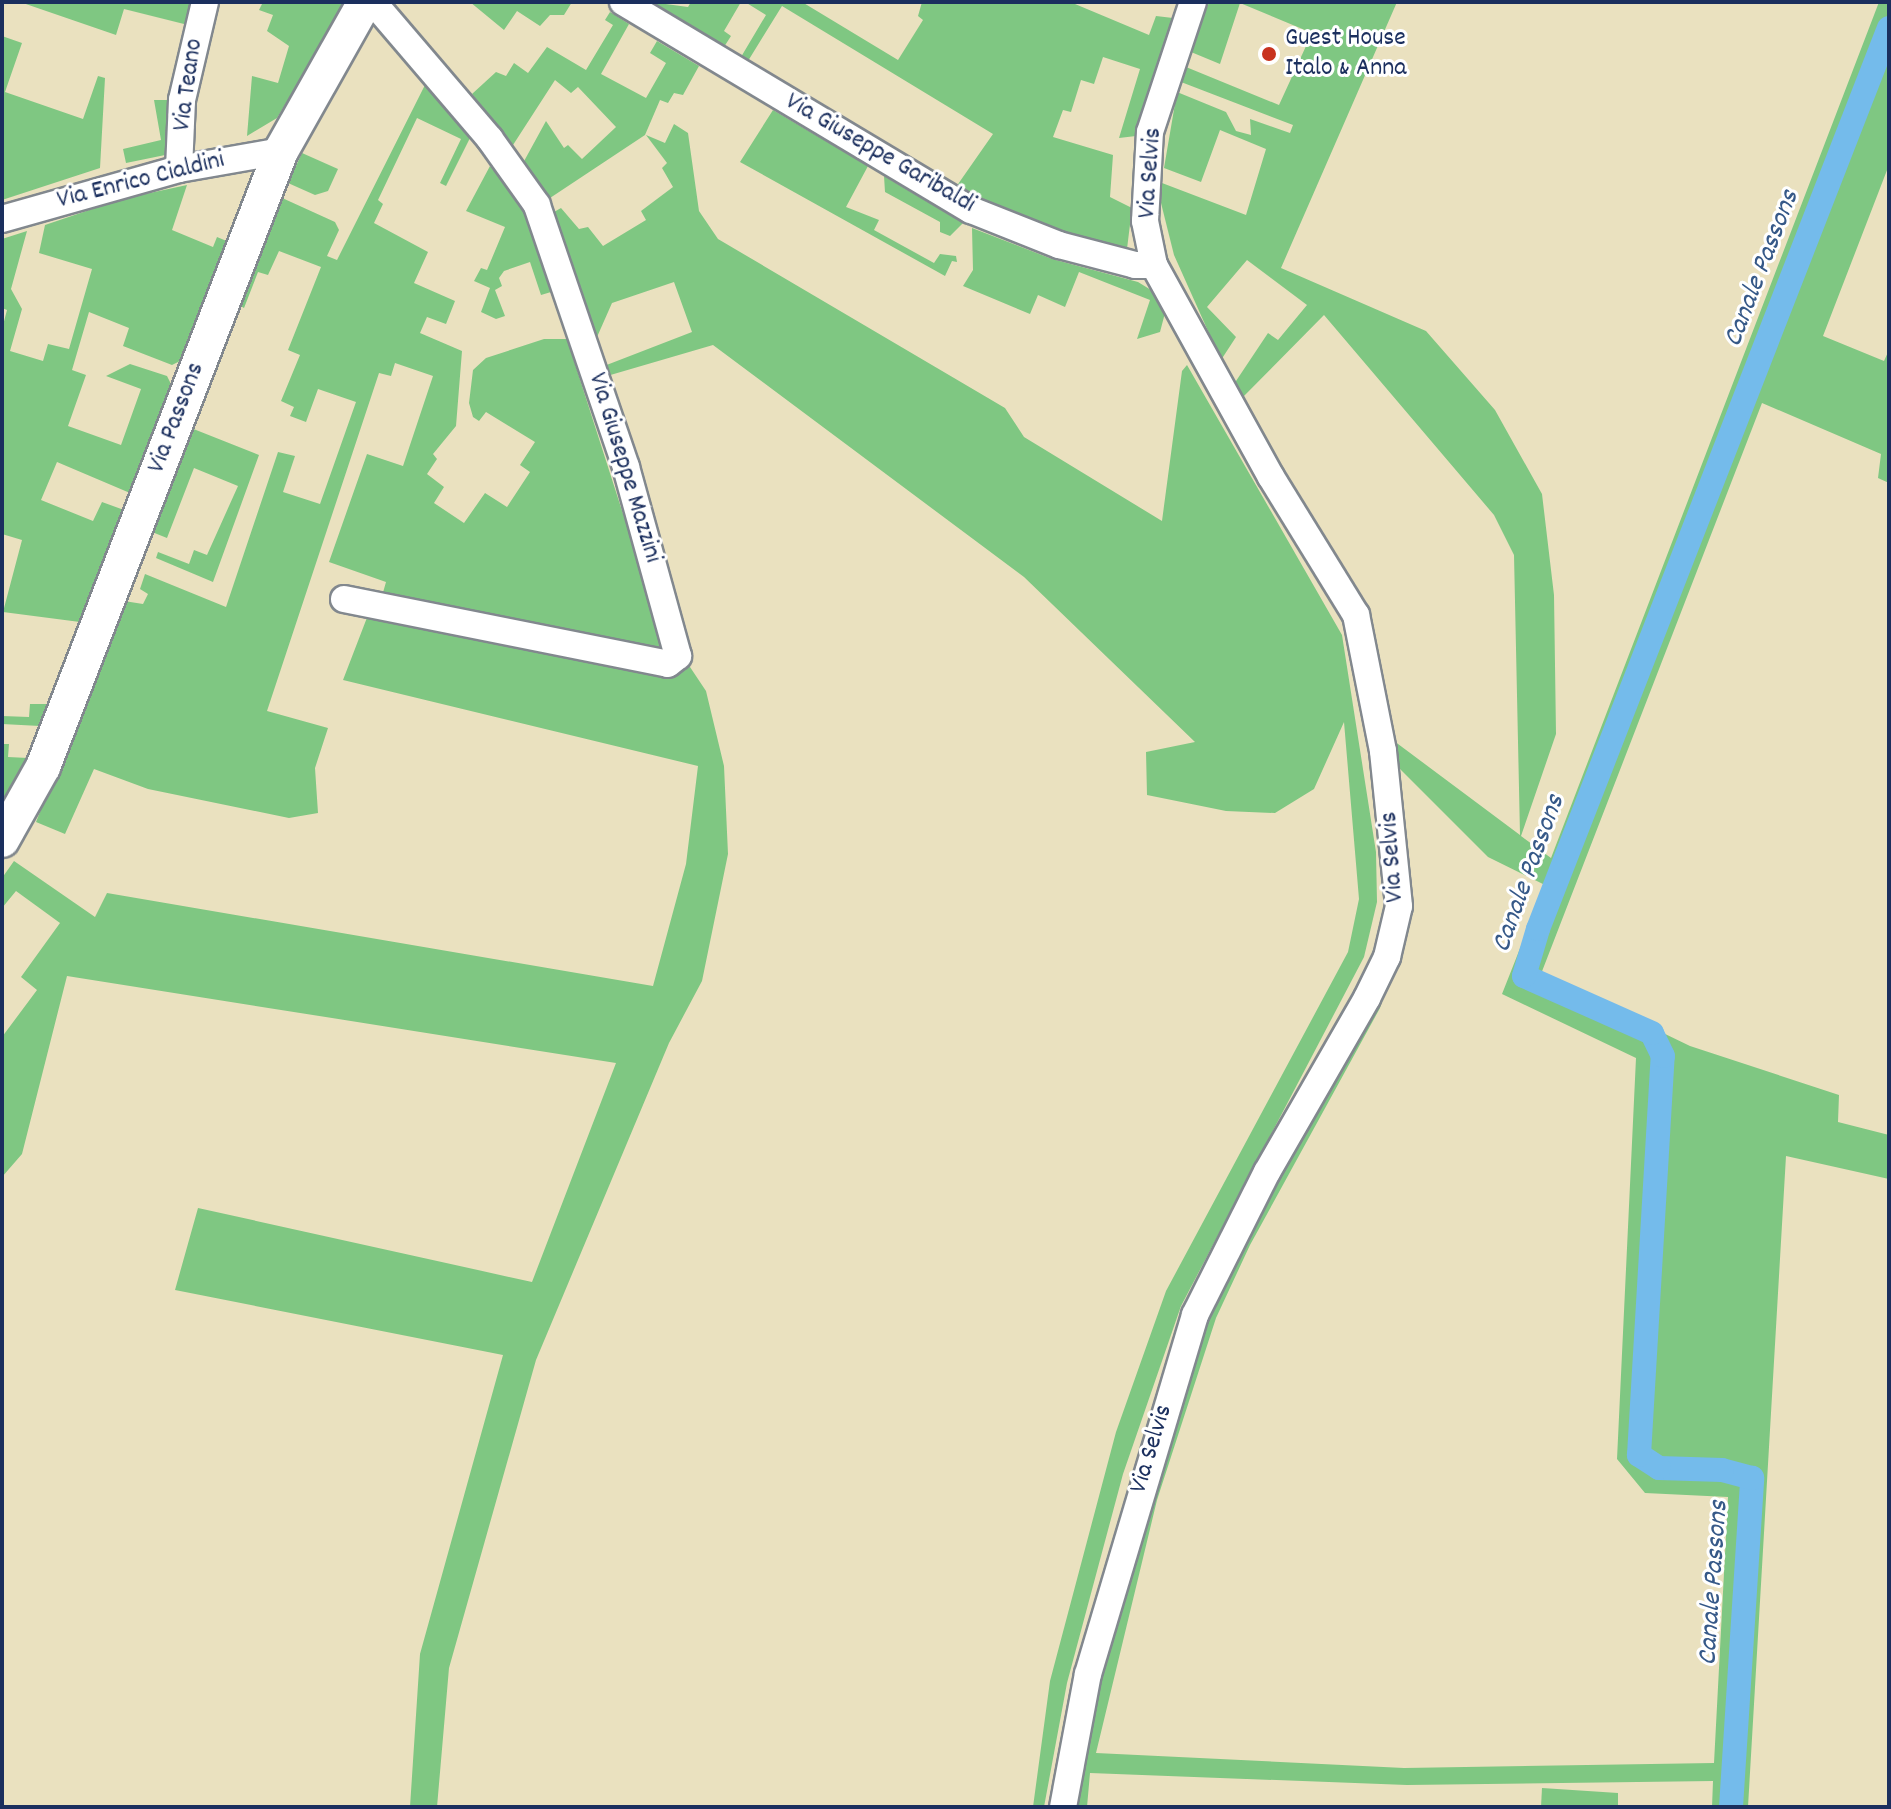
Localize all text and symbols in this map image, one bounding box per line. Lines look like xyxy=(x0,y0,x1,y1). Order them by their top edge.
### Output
place label: Guest House Italo & Anna xyxy=(1285,23,1406,84)
street label: Via Teano xyxy=(167,37,211,133)
marker: Guest House Italo & Anna xyxy=(1260,45,1278,63)
street label: Via Giuseppe Garibaldi xyxy=(779,87,981,221)
street label: Via Selvis xyxy=(1132,126,1170,220)
street label: Via Enrico Cialdini xyxy=(54,145,228,217)
water label: Canale Passons xyxy=(1718,186,1808,352)
street label: Via Passons xyxy=(142,358,212,478)
street label: Via Giuseppe Mazzini xyxy=(580,369,668,567)
water label: Canale Passons xyxy=(1486,791,1574,957)
street label: Via Selvis xyxy=(1374,810,1412,904)
street label: Via Selvis xyxy=(1124,1401,1180,1497)
water label: Canale Passons xyxy=(1692,1500,1738,1666)

